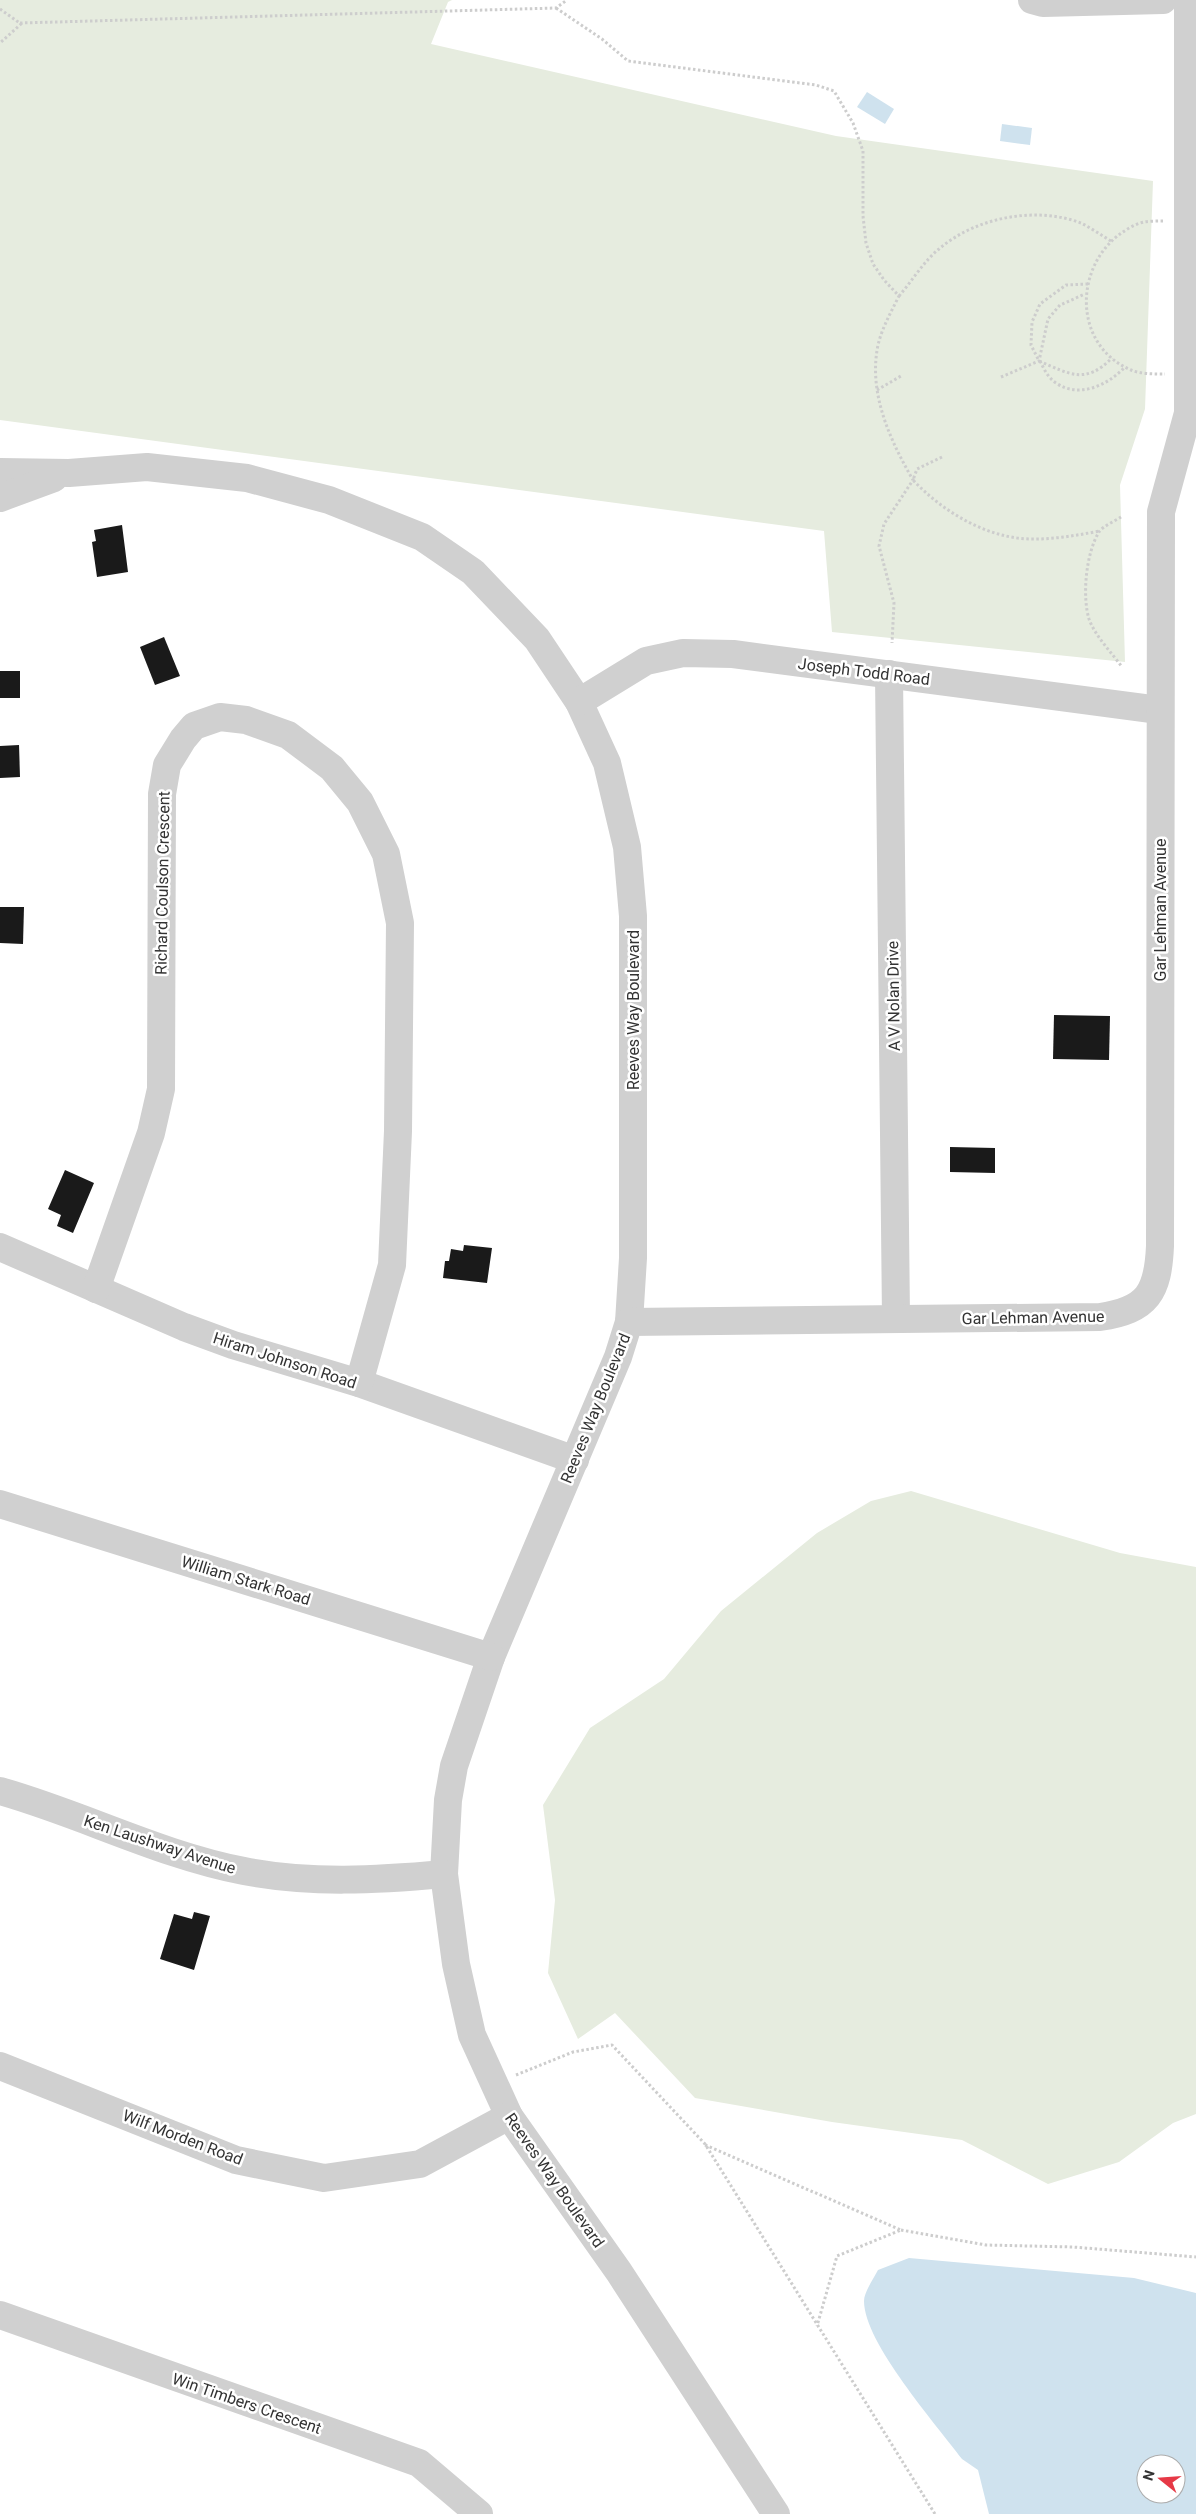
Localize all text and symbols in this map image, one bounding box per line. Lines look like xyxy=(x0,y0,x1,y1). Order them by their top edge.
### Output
street label: Joseph Todd Road xyxy=(797,654,931,689)
street label: Richard Coulson Crescent xyxy=(151,791,174,975)
street label: Gar Lehman Avenue xyxy=(1151,839,1170,981)
street label: Reeves Way Boulevard xyxy=(624,930,643,1090)
street label: A V Nolan Drive xyxy=(883,941,904,1051)
street label: Gar Lehman Avenue xyxy=(961,1307,1105,1328)
street label: Hiram Johnson Road xyxy=(211,1328,359,1393)
street label: Reeves Way Boulevard xyxy=(557,1330,634,1486)
street label: William Stark Road xyxy=(179,1552,313,1609)
street label: Ken Laushway Avenue xyxy=(81,1811,238,1878)
street label: Wilf Morden Road xyxy=(120,2106,245,2169)
street label: Reeves Way Boulevard xyxy=(501,2109,608,2251)
street label: Win Timbers Crescent xyxy=(170,2369,324,2438)
north arrow xyxy=(1136,2454,1186,2504)
text: N xyxy=(1139,2468,1158,2482)

